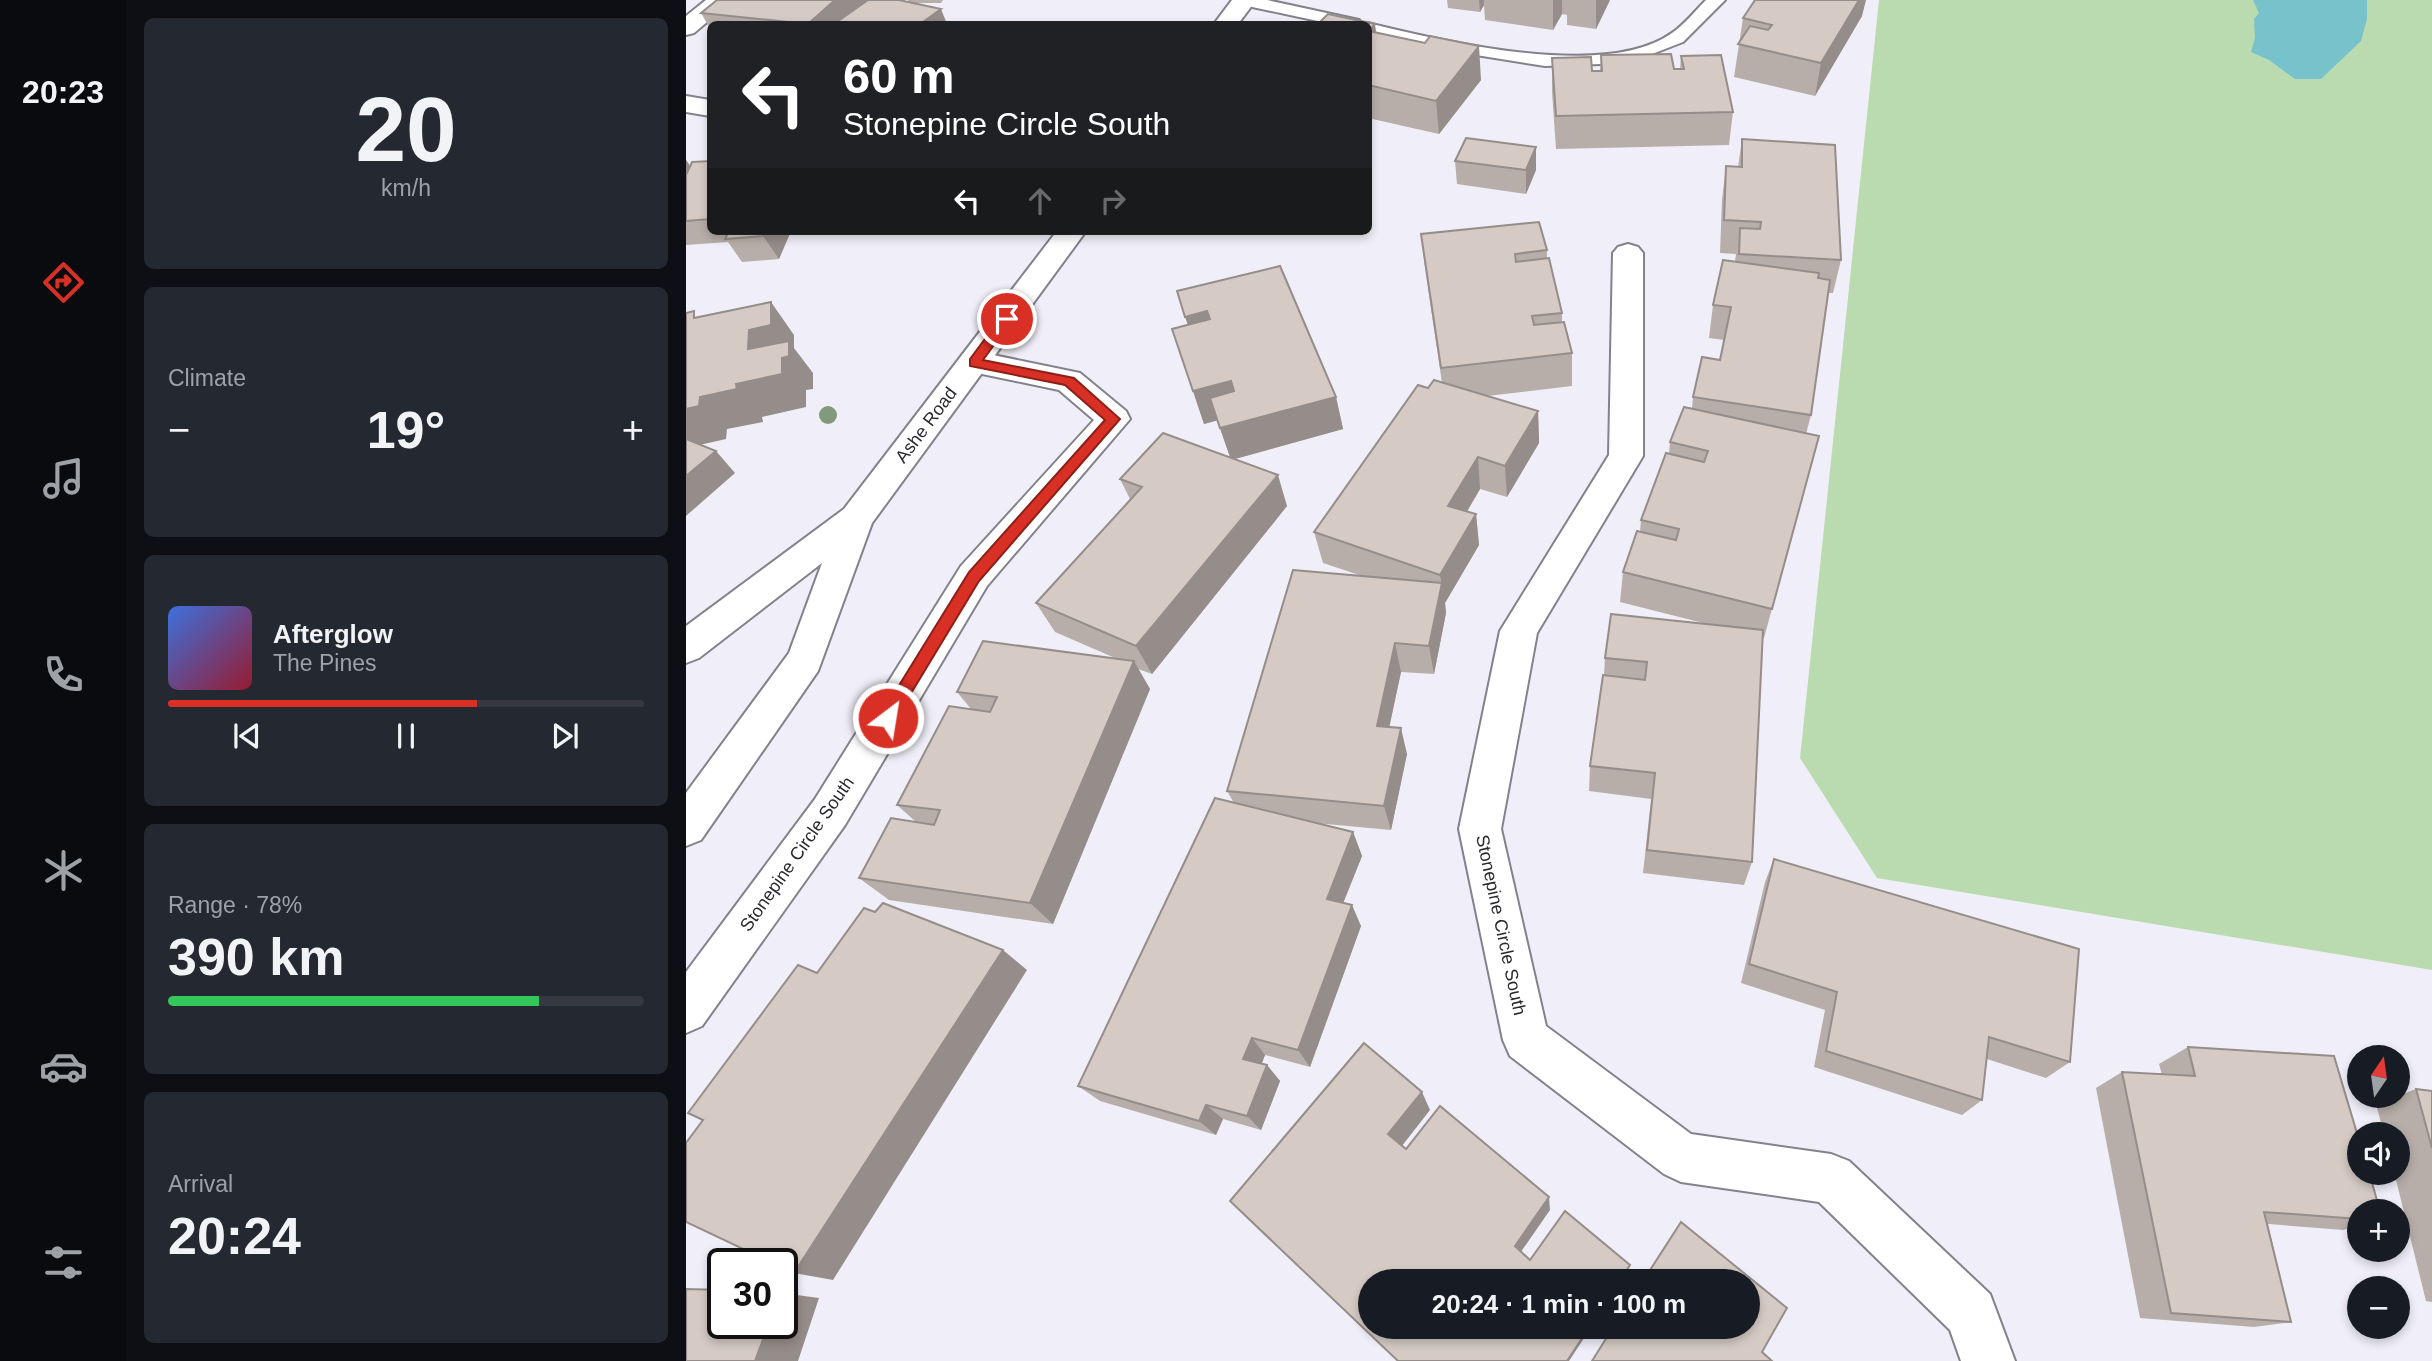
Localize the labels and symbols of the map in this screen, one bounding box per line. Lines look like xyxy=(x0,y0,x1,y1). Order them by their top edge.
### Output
pin xyxy=(977,289,1037,349)
street label: Ashe Road xyxy=(891,383,961,467)
position arrow xyxy=(851,681,925,755)
street label: Stonepine Circle South xyxy=(736,773,858,935)
street label: Stonepine Circle South xyxy=(1472,833,1530,1017)
north arrow xyxy=(2347,1045,2410,1108)
speed limit sign: 30 xyxy=(707,1248,798,1339)

